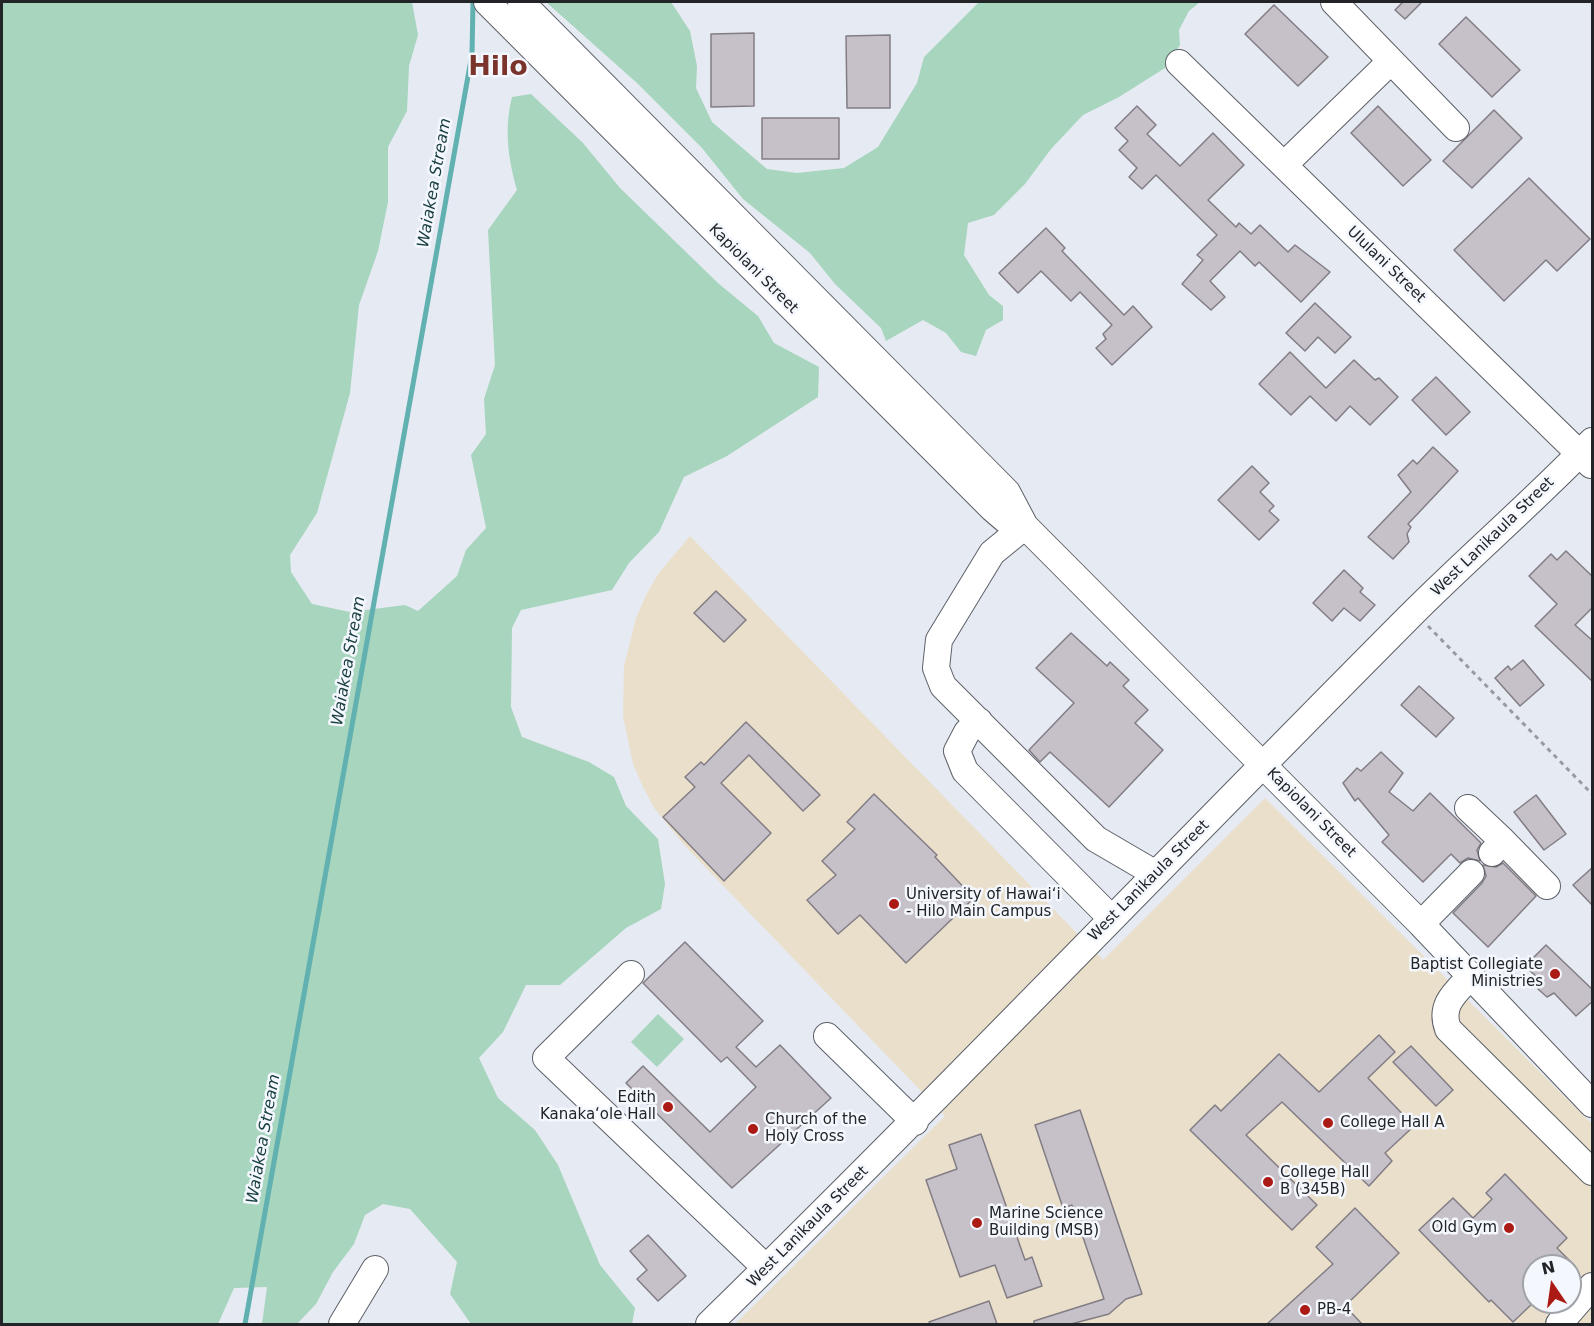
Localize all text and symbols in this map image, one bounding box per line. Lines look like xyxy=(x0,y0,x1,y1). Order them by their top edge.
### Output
district label: Hilo xyxy=(468,52,528,84)
water label: Waiakea Stream xyxy=(414,117,456,249)
street label: Kapiolani Street xyxy=(705,221,801,317)
street label: Ululani Street xyxy=(1343,223,1429,307)
street label: West Lanikaula Street xyxy=(1428,474,1558,600)
water label: Waiakea Stream xyxy=(328,595,370,727)
street label: Kapiolani Street xyxy=(1263,765,1359,861)
street label: West Lanikaula Street xyxy=(1085,817,1213,945)
place label: University of Hawaiʻi - Hilo Main Campus xyxy=(906,886,1061,921)
marker: University of Hawaiʻi - Hilo Main Campus xyxy=(887,897,901,911)
place label: Baptist Collegiate Ministries xyxy=(1410,956,1543,991)
marker: Baptist Collegiate Ministries xyxy=(1548,967,1562,981)
water label: Waiakea Stream xyxy=(243,1073,285,1205)
place label: Edith Kanaka‘ole Hall xyxy=(540,1089,656,1124)
marker: Edith Kanaka‘ole Hall xyxy=(661,1100,675,1114)
place label: Church of the Holy Cross xyxy=(765,1111,867,1146)
place label: College Hall A xyxy=(1340,1114,1445,1132)
marker: College Hall A xyxy=(1321,1116,1335,1130)
marker: Church of the Holy Cross xyxy=(746,1122,760,1136)
street label: West Lanikaula Street xyxy=(744,1163,872,1291)
place label: College Hall B (345B) xyxy=(1280,1164,1370,1199)
marker: College Hall B (345B) xyxy=(1261,1175,1275,1189)
place label: Marine Science Building (MSB) xyxy=(989,1205,1103,1240)
marker: Marine Science Building (MSB) xyxy=(970,1216,984,1230)
place label: Old Gym xyxy=(1432,1219,1497,1237)
marker: Old Gym xyxy=(1502,1221,1516,1235)
north arrow xyxy=(1522,1254,1582,1314)
text: N xyxy=(1540,1257,1557,1279)
place label: PB-4 xyxy=(1317,1301,1351,1319)
marker: PB-4 xyxy=(1298,1303,1312,1317)

